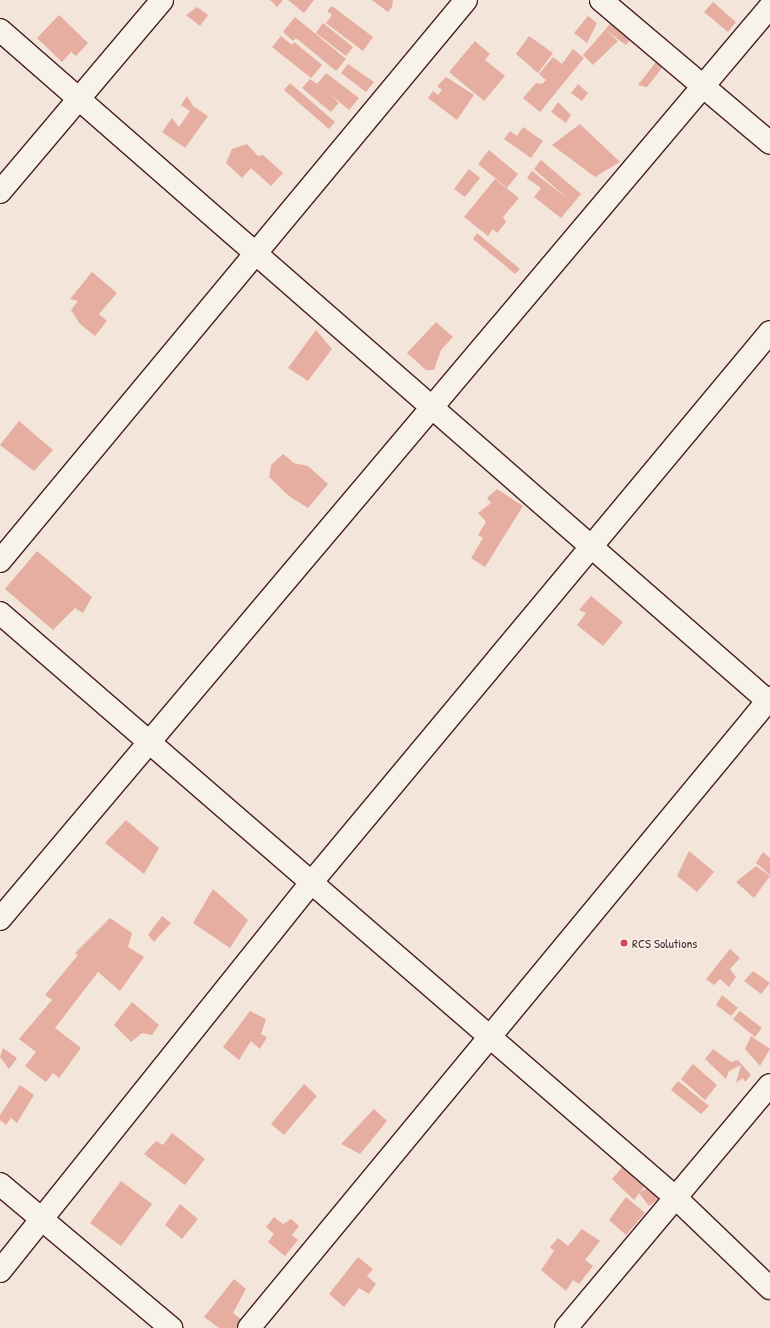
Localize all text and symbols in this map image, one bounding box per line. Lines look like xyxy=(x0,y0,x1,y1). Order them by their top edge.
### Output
place label: RCS Solutions xyxy=(632,935,697,951)
marker: RCS Solutions xyxy=(619,938,629,948)

